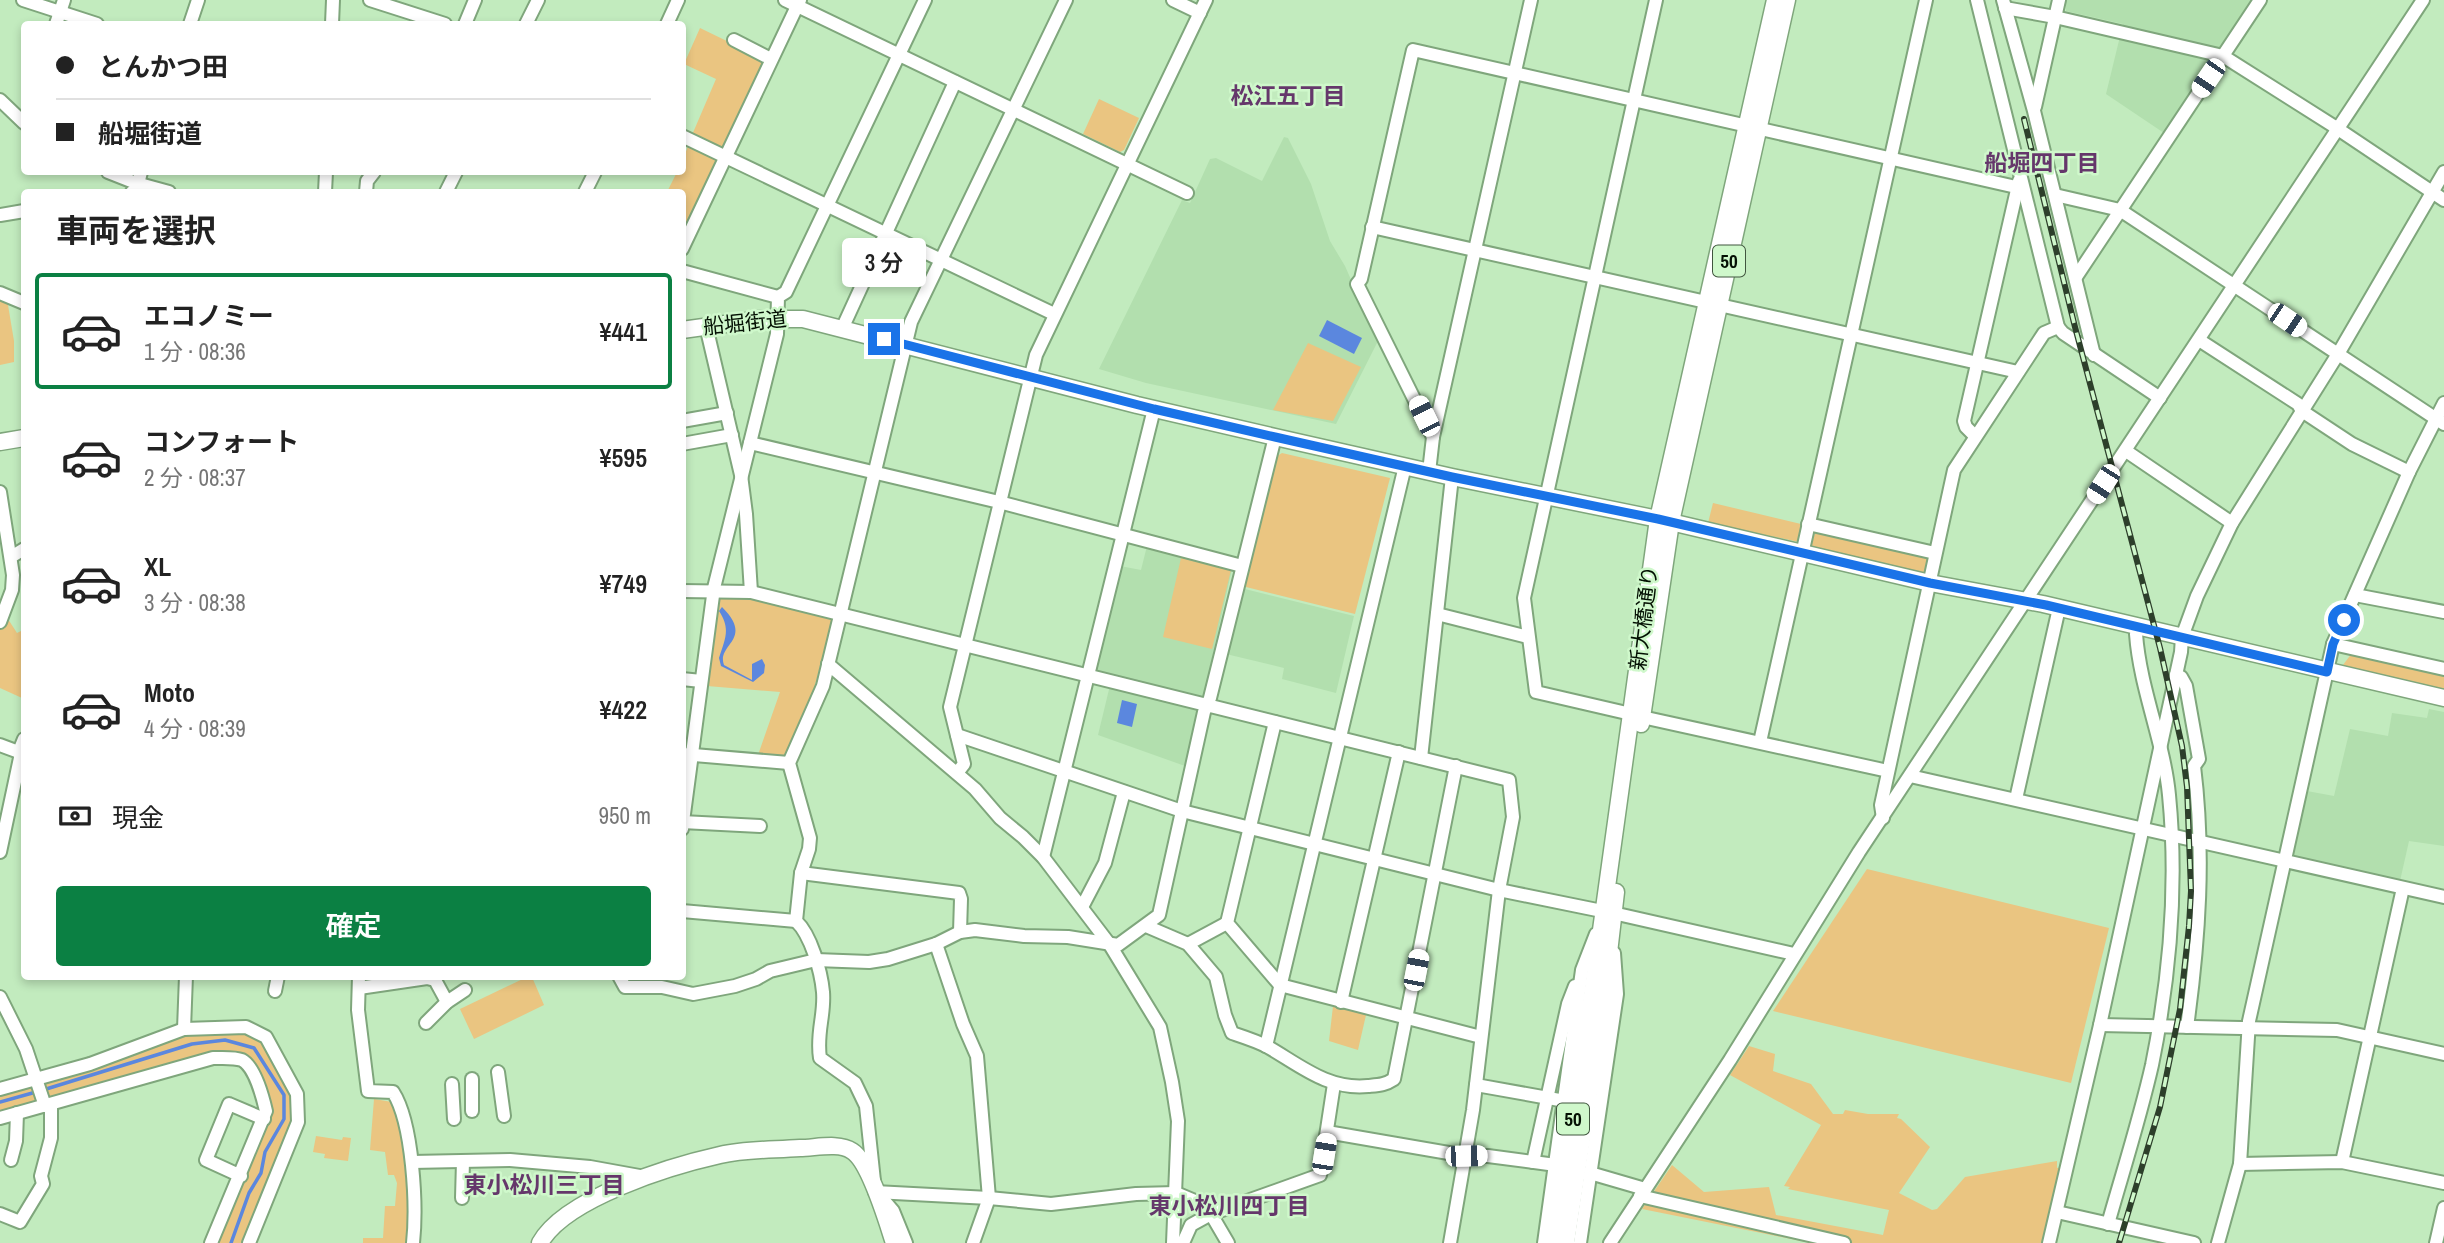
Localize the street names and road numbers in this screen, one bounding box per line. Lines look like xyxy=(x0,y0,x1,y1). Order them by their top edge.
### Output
road number: 50 xyxy=(1713,246,1745,276)
street label: 船堀街道 xyxy=(702,304,788,341)
street label: 新大橋通り xyxy=(1623,564,1664,672)
road number: 50 xyxy=(1557,1104,1589,1134)

